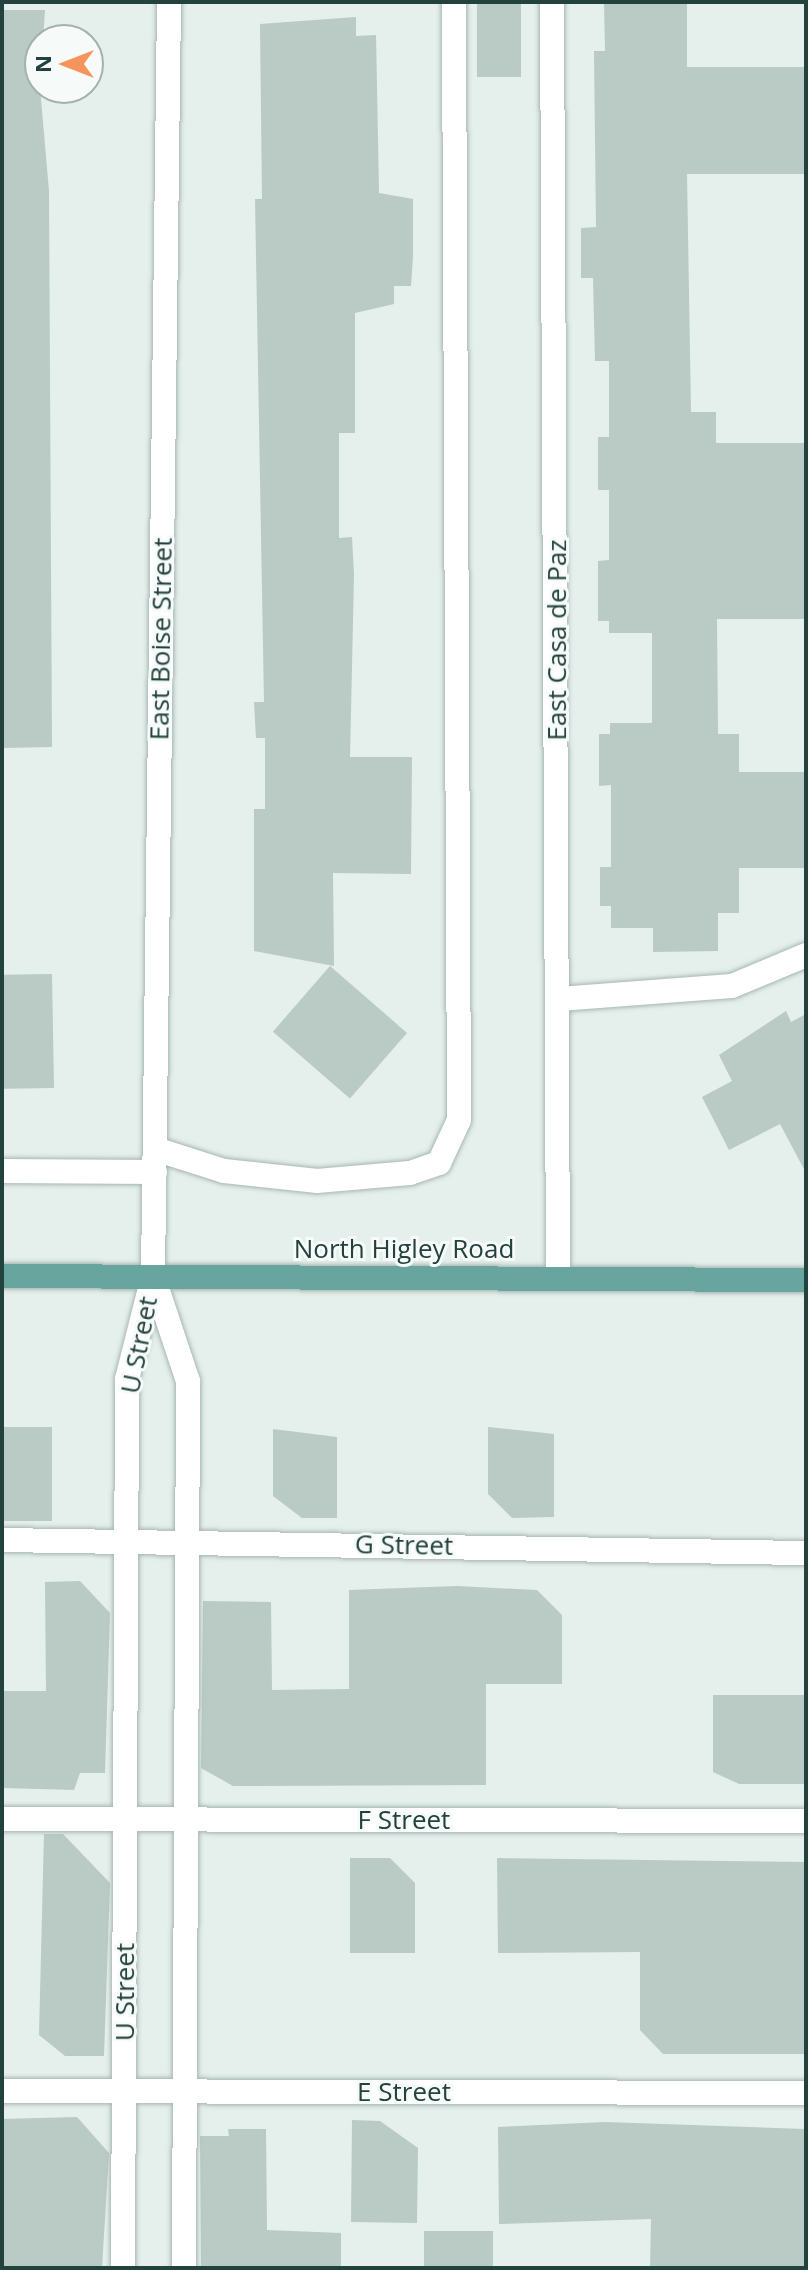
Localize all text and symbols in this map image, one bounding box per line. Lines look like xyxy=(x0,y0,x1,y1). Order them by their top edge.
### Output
north arrow xyxy=(24,24,104,104)
text: N xyxy=(27,55,57,73)
street label: East Boise Street xyxy=(144,537,178,741)
street label: East Casa de Paz xyxy=(541,539,573,741)
street label: North Higley Road xyxy=(294,1233,514,1265)
street label: U Street xyxy=(114,1294,164,1396)
street label: G Street xyxy=(355,1529,453,1561)
street label: F Street xyxy=(358,1804,450,1836)
street label: U Street xyxy=(109,1943,141,2041)
street label: E Street xyxy=(357,2076,451,2108)

